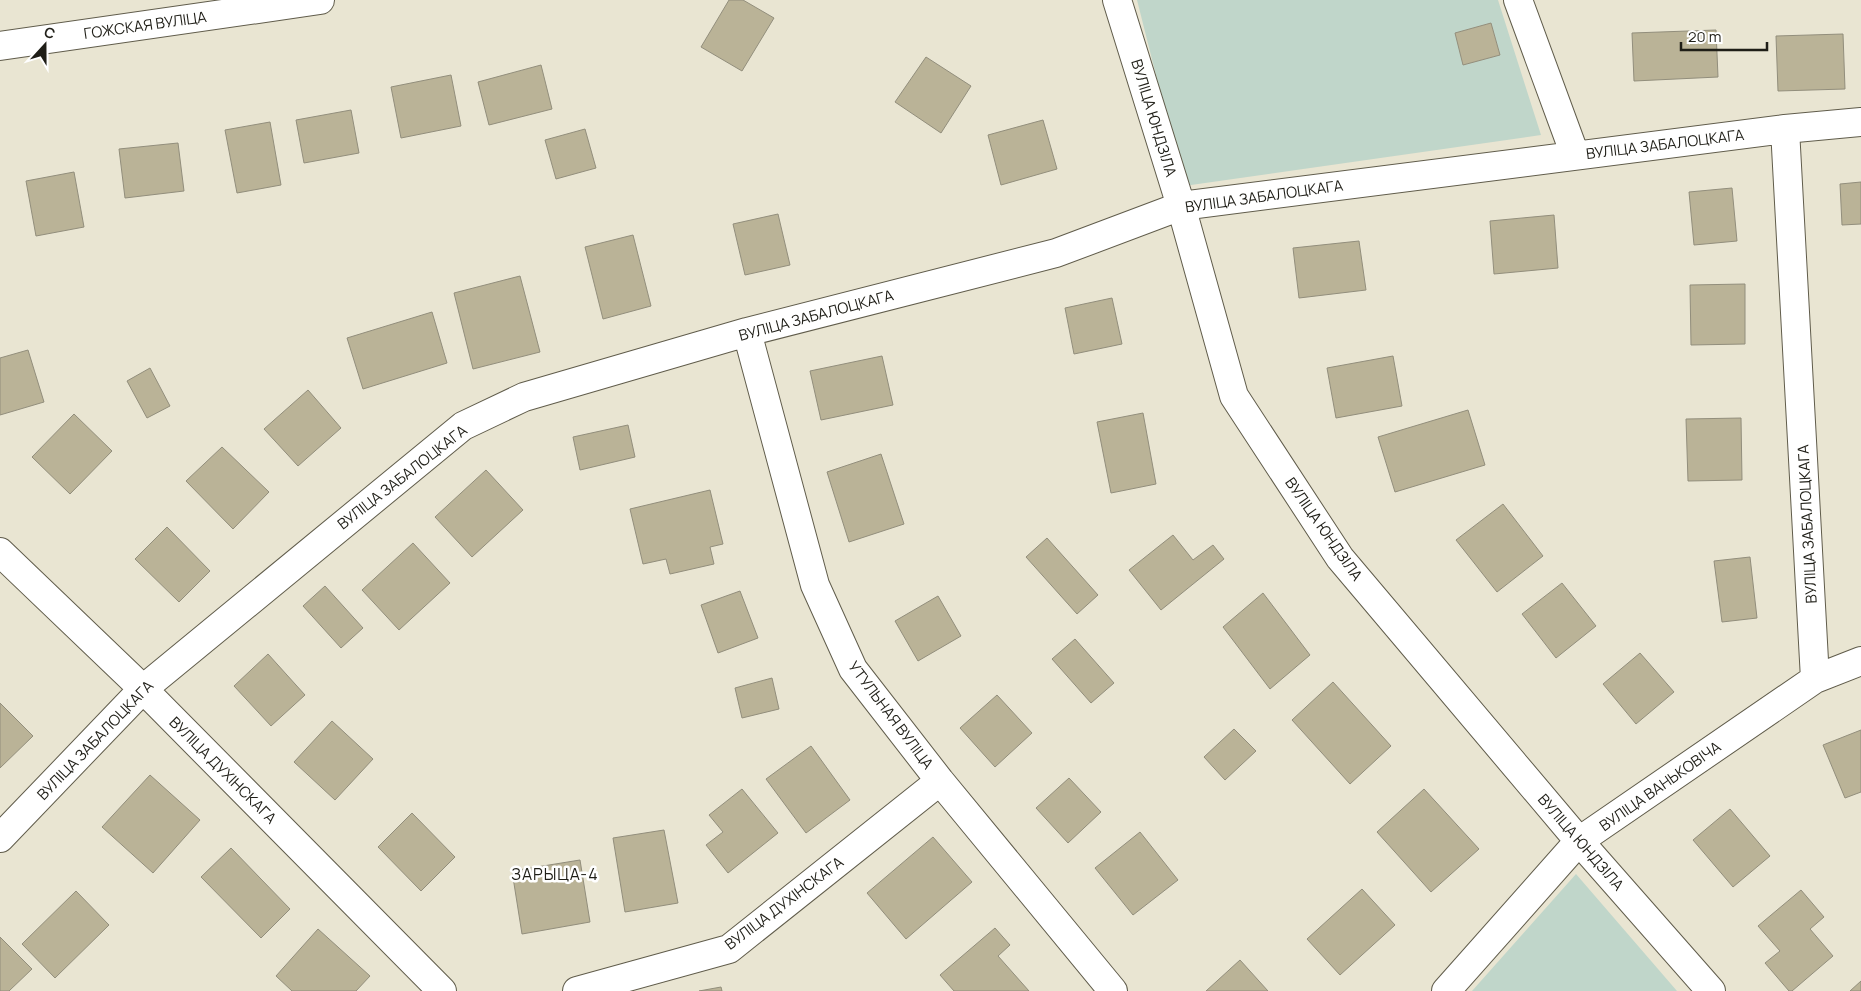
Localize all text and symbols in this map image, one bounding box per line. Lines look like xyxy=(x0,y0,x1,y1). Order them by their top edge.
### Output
street label: ГОЖСКАЯ ВУЛІЦА xyxy=(82,6,208,44)
north arrow xyxy=(20,20,70,70)
scale bar xyxy=(1681,20,1767,52)
text: С xyxy=(42,22,58,43)
text: 20 m xyxy=(1688,26,1721,47)
street label: ВУЛІЦА ЮНДЗІЛА xyxy=(1126,57,1182,180)
street label: ВУЛІЦА ЗАБАЛОЦКАГА xyxy=(1585,124,1746,164)
street label: ВУЛІЦА ЗАБАЛОЦКАГА xyxy=(1184,174,1345,217)
street label: ВУЛІЦА ЗАБАЛОЦКАГА xyxy=(736,284,896,346)
street label: ВУЛІЦА ЗАБАЛОЦКАГА xyxy=(333,419,472,534)
street label: ВУЛІЦА ЗАБАЛОЦКАГА xyxy=(1792,443,1822,604)
street label: ВУЛІЦА ЮНДЗІЛА xyxy=(1280,473,1368,585)
street label: УТУЛЬНАЯ ВУЛІЦА xyxy=(843,657,939,774)
street label: ВУЛІЦА ЗАБАЛОЦКАГА xyxy=(32,675,158,805)
street label: ВУЛІЦА ДУХІНСКАГА xyxy=(165,712,282,829)
street label: ВУЛІЦА ВАНЬКОВІЧА xyxy=(1595,736,1725,836)
street label: ВУЛІЦА ЮНДЗІЛА xyxy=(1533,789,1629,895)
street label: ВУЛІЦА ДУХІНСКАГА xyxy=(720,851,848,955)
district label: ЗАРЫЦА-4 xyxy=(511,863,599,885)

